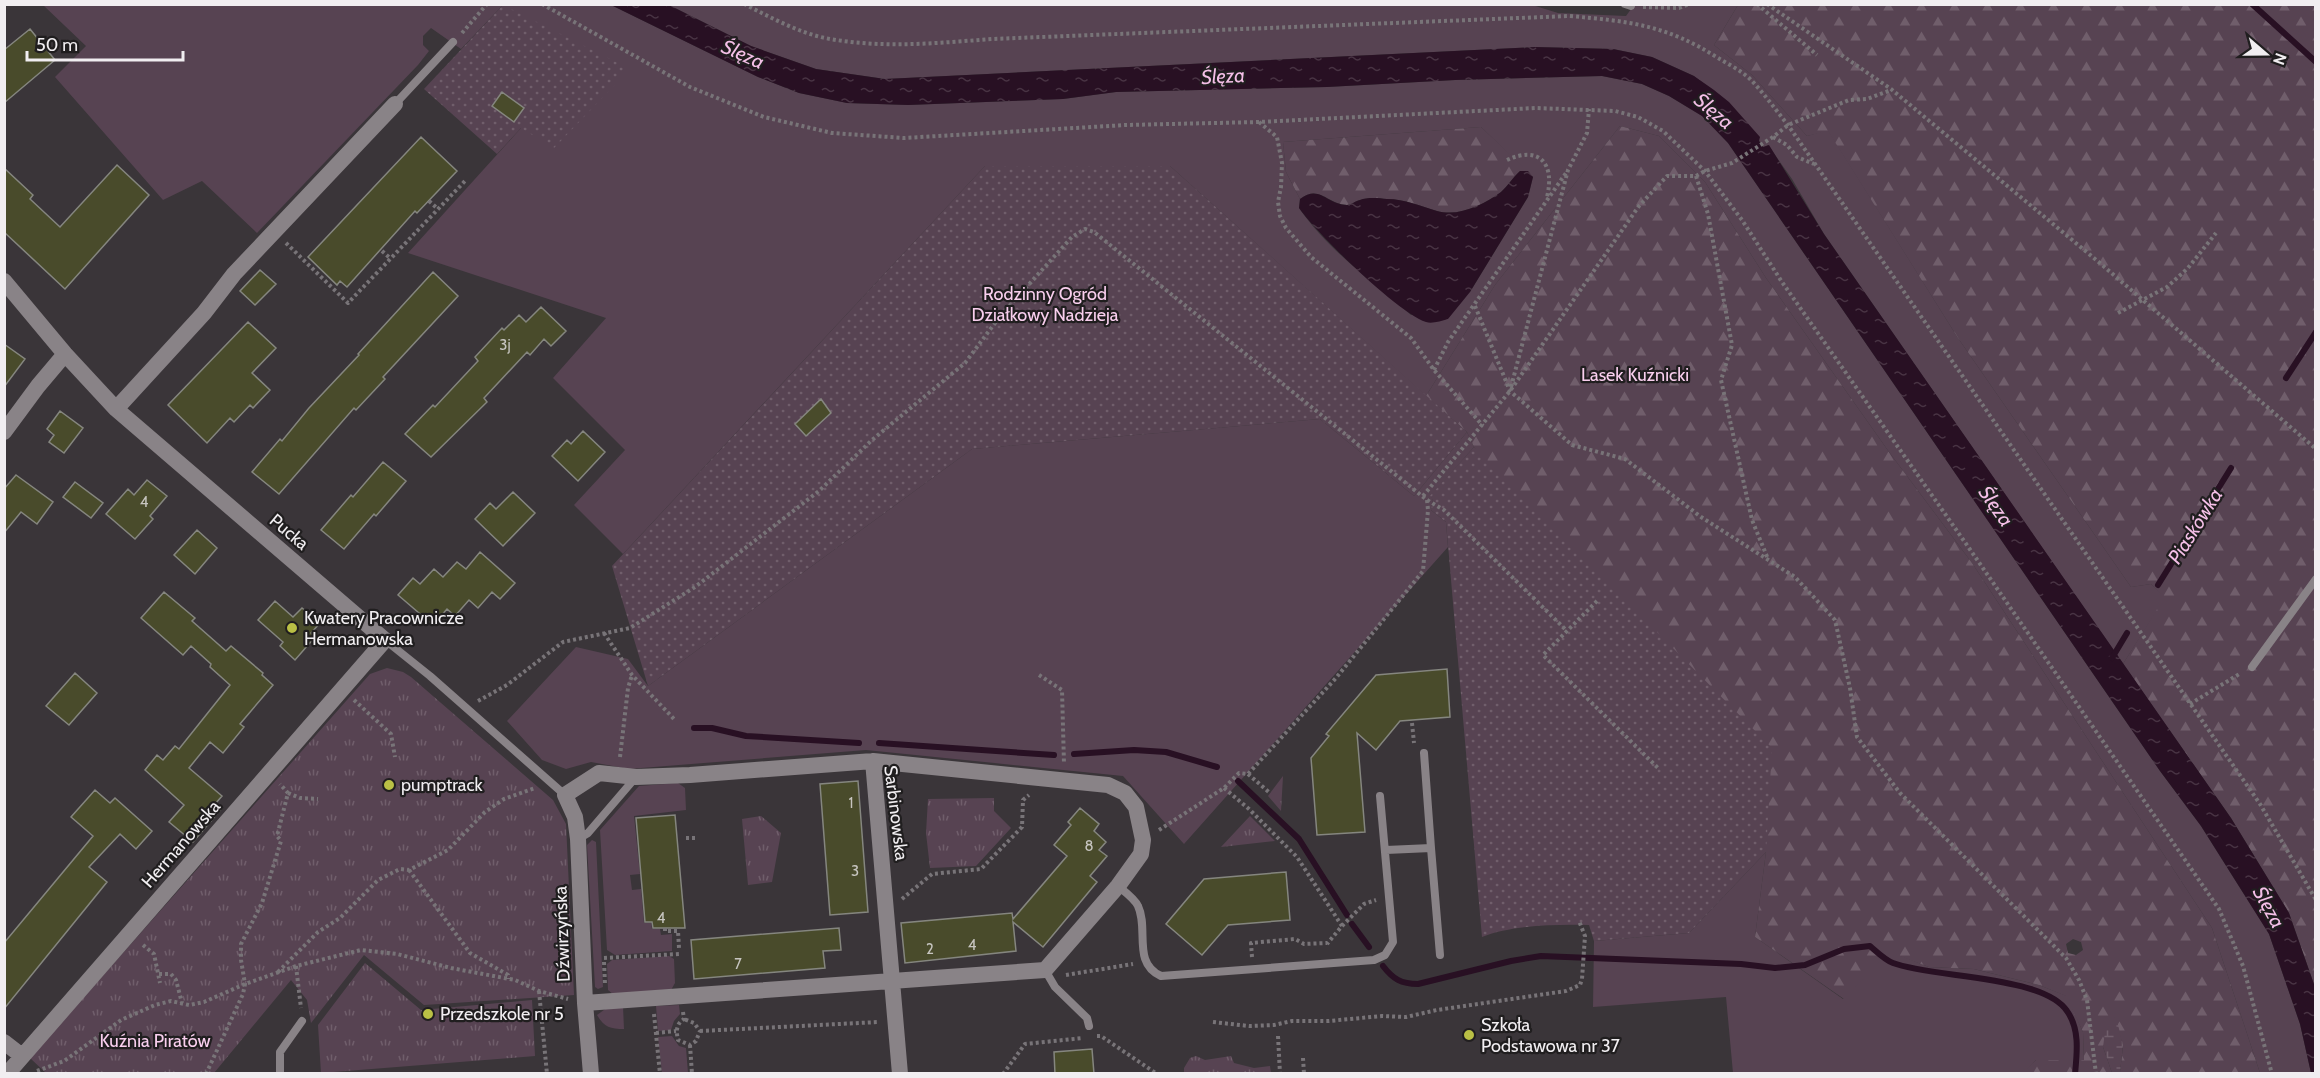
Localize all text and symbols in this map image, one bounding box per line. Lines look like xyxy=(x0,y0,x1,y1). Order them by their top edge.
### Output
scale bar xyxy=(27,24,183,62)
north arrow xyxy=(2236,24,2296,84)
text: 50 m xyxy=(36,34,78,56)
water label: Ślęza xyxy=(718,34,768,74)
text: N xyxy=(2269,50,2290,68)
water label: Ślęza xyxy=(1200,63,1246,89)
water label: Ślęza xyxy=(1689,88,1739,134)
park label: Rodzinny Ogród Działkowy Nadzieja xyxy=(972,283,1119,326)
house number: 3j xyxy=(499,336,511,354)
park label: Lasek Kuźnicki xyxy=(1581,364,1689,386)
water label: Ślęza xyxy=(1974,481,2018,531)
water label: Piaskówka xyxy=(2162,484,2228,568)
house number: 4 xyxy=(140,493,149,511)
street label: Pucka xyxy=(265,509,313,555)
place label: Kwatery Pracownicze Hermanowska xyxy=(304,607,464,650)
marker: Kwatery Pracownicze Hermanowska xyxy=(285,621,299,635)
street label: Sarbinowska xyxy=(879,764,913,862)
place label: pumptrack xyxy=(401,774,484,796)
marker: pumptrack xyxy=(382,778,396,792)
house number: 1 xyxy=(849,794,853,812)
street label: Hermanowska xyxy=(137,795,225,892)
house number: 8 xyxy=(1084,837,1094,855)
house number: 3 xyxy=(851,862,859,880)
water label: Ślęza xyxy=(2248,882,2290,932)
street label: Dźwirzyńska xyxy=(549,885,575,982)
house number: 4 xyxy=(657,909,666,927)
house number: 4 xyxy=(968,936,977,954)
house number: 2 xyxy=(926,940,934,958)
house number: 7 xyxy=(734,955,742,973)
place label: Przedszkole nr 5 xyxy=(440,1003,564,1025)
marker: Przedszkole nr 5 xyxy=(421,1007,435,1021)
place label: Szkoła Podstawowa nr 37 xyxy=(1481,1014,1620,1057)
marker: Szkoła Podstawowa nr 37 xyxy=(1462,1028,1476,1042)
park label: Kuźnia Piratów xyxy=(99,1030,211,1052)

